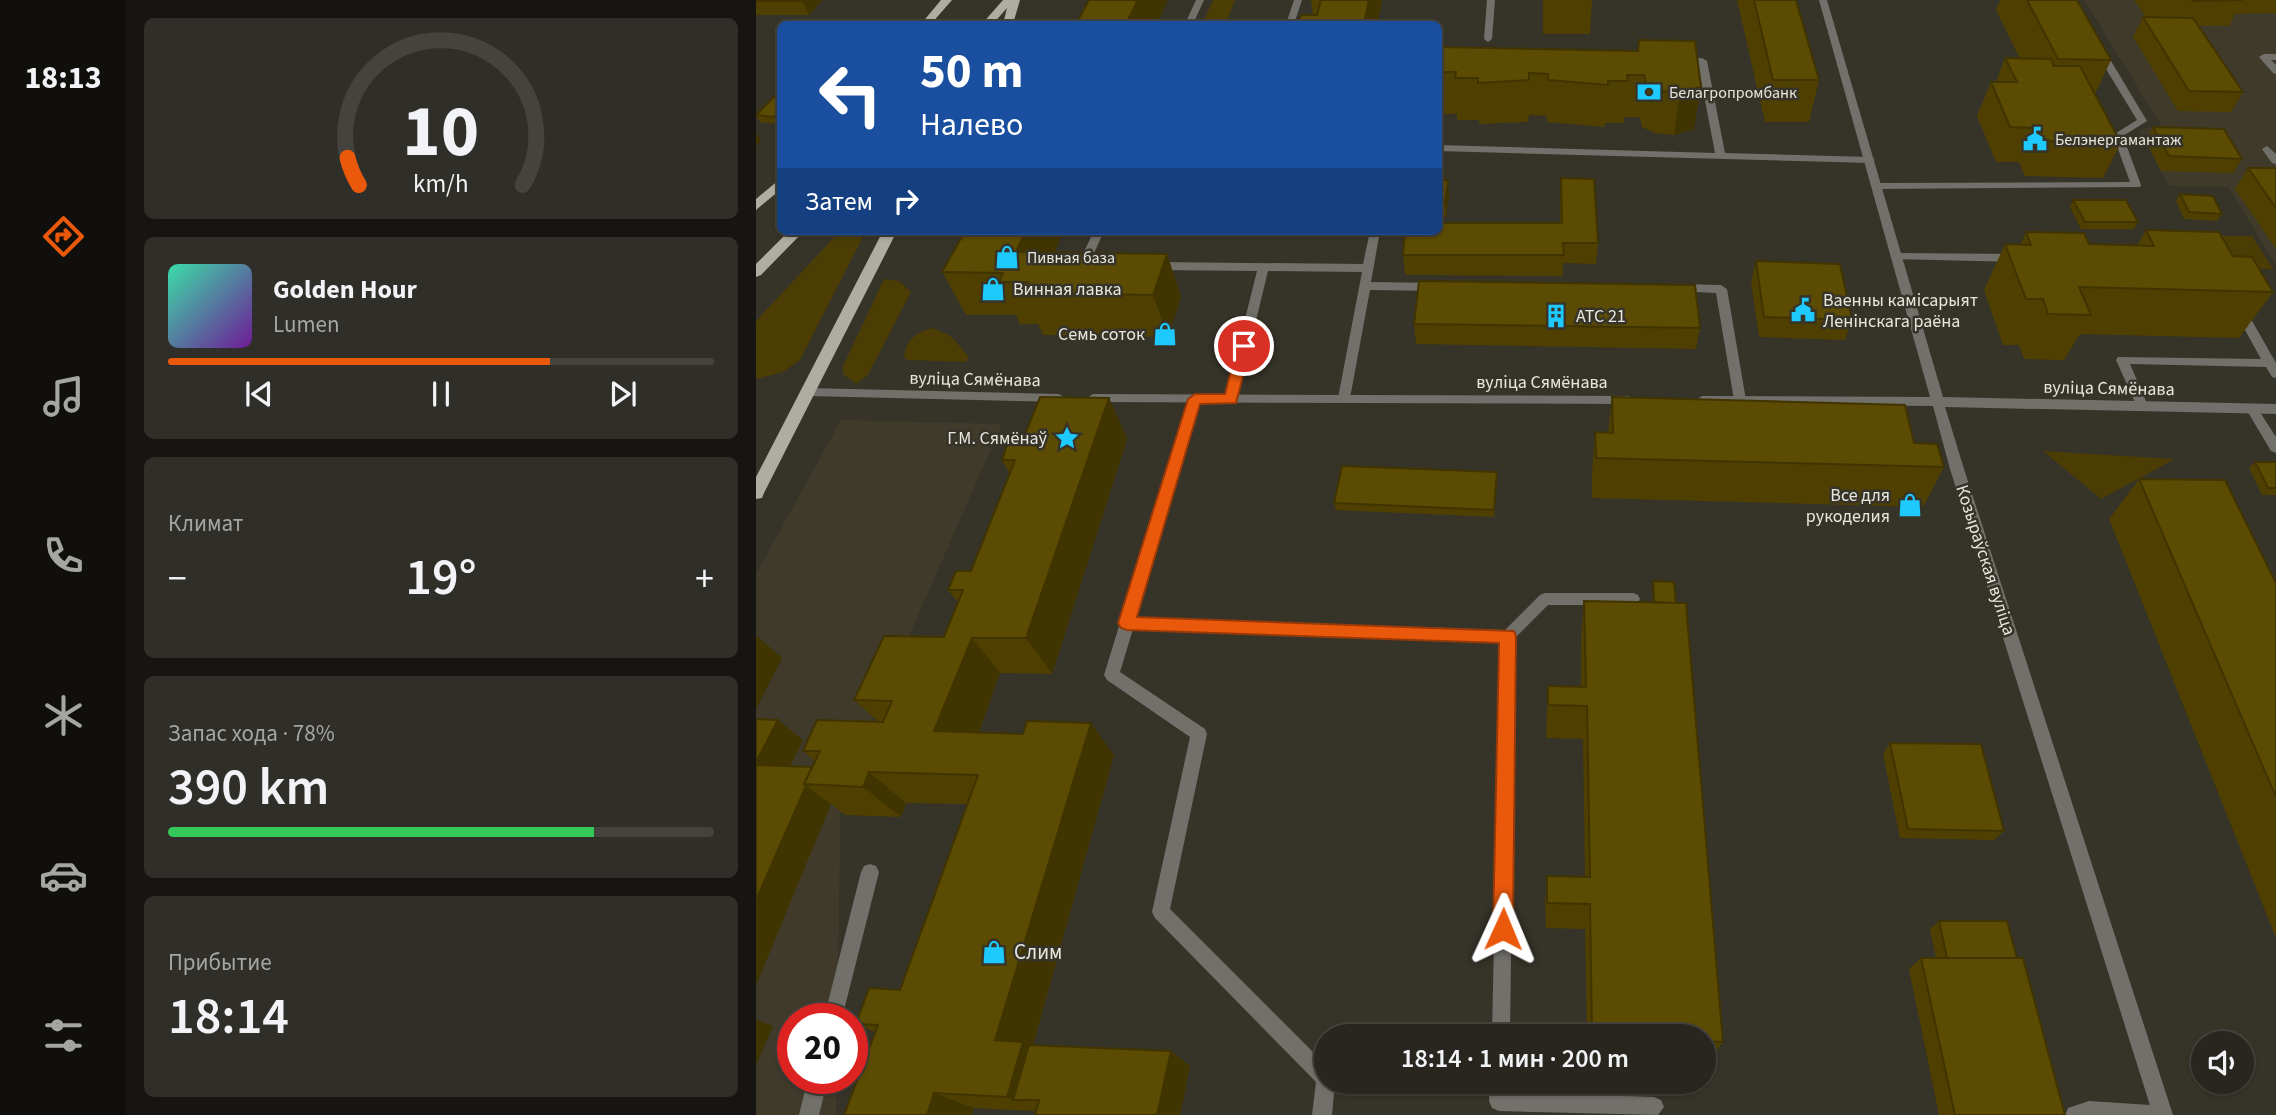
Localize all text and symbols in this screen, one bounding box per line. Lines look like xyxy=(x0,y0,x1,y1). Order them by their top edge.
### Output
text: 50 m xyxy=(920,37,1024,107)
icon: left xyxy=(805,49,896,140)
text: 18:13 xyxy=(24,55,102,101)
bank icon: Белагропромбанк xyxy=(1635,78,1663,106)
text: 10 xyxy=(403,80,479,184)
place label: Белагропромбанк xyxy=(1669,82,1797,104)
text: Налево xyxy=(920,102,1023,148)
public building icon: Белэнергамантаж xyxy=(2021,125,2049,153)
place label: Белэнергамантаж xyxy=(2055,129,2181,151)
text: km/h xyxy=(413,166,469,202)
icon: right xyxy=(887,182,925,220)
text: Затем xyxy=(805,183,873,220)
icon: directions xyxy=(39,212,88,261)
shop icon: Пивная база xyxy=(993,243,1021,271)
place label: Пивная база xyxy=(1027,247,1115,269)
text: Golden Hour xyxy=(273,271,417,308)
shop icon: Винная лавка xyxy=(979,275,1007,303)
place label: Винная лавка xyxy=(1013,277,1122,302)
place label: Ваенны камісарыят Ленінскага раёна xyxy=(1823,288,1978,334)
public building icon: Ваенны камісарыят Ленінскага раёна xyxy=(1789,296,1817,324)
building icon: АТС 21 xyxy=(1542,302,1570,330)
place label: АТС 21 xyxy=(1576,304,1626,329)
text: Lumen xyxy=(273,308,340,341)
pin xyxy=(1214,316,1274,376)
shop icon: Семь соток xyxy=(1151,320,1179,348)
place label: Семь соток xyxy=(1058,322,1145,347)
icon: arrive xyxy=(1225,327,1263,365)
street label: вуліца Сямёнава xyxy=(909,366,1041,393)
street label: вуліца Сямёнава xyxy=(1476,370,1608,395)
icon: music xyxy=(39,372,88,421)
icon: previous xyxy=(240,375,278,413)
icon: pause xyxy=(422,375,460,413)
icon: next xyxy=(604,375,642,413)
street label: вуліца Сямёнава xyxy=(2043,375,2175,402)
place icon: Г.М. Сямёнаў xyxy=(1053,424,1081,452)
place label: Г.М. Сямёнаў xyxy=(947,426,1048,451)
street label: Козыраўская вуліца xyxy=(1949,482,2022,639)
place label: Все для рукоделия xyxy=(1806,483,1890,529)
shop icon: Все для рукоделия xyxy=(1896,491,1924,519)
text: Климат xyxy=(168,507,243,540)
icon: phone xyxy=(39,531,88,580)
text: 19° xyxy=(405,541,477,615)
text: − xyxy=(168,552,187,606)
text: + xyxy=(695,552,714,606)
icon: climate xyxy=(39,691,88,740)
text: Запас хода · 78% xyxy=(168,717,335,750)
text: 390 km xyxy=(168,751,329,825)
icon: car xyxy=(39,851,88,900)
position arrow xyxy=(1466,892,1540,966)
place label: Слим xyxy=(1014,937,1062,967)
shop icon: Слим xyxy=(980,938,1008,966)
text: Прибытие xyxy=(168,946,272,979)
text: 18:14 xyxy=(168,980,289,1054)
speed limit sign: 20 xyxy=(777,1003,868,1094)
icon: filters xyxy=(39,1011,88,1060)
map controls xyxy=(2191,1031,2254,1094)
button: sound xyxy=(2191,1031,2254,1094)
text: 18:14 · 1 мин · 200 m xyxy=(1401,1040,1629,1077)

